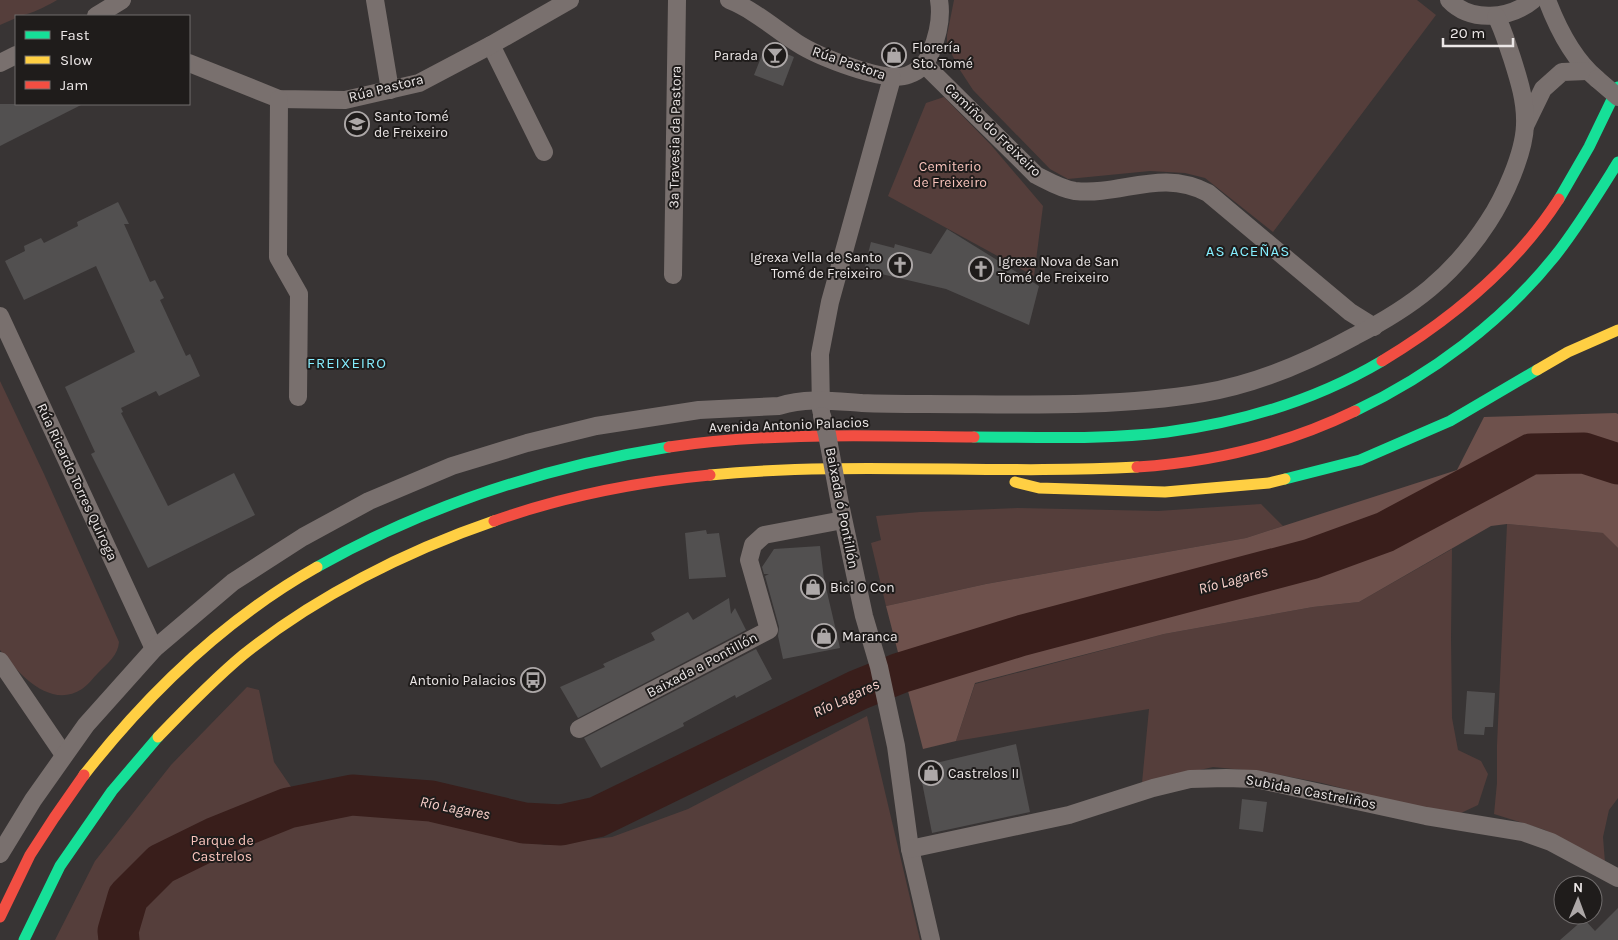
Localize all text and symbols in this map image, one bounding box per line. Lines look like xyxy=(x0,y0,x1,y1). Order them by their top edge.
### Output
legend xyxy=(15,15,190,105)
scale bar xyxy=(1443,15,1513,47)
text: 20 m xyxy=(1450,24,1485,42)
text: Fast xyxy=(60,26,90,44)
place label: Florería Sto. Tomé xyxy=(912,39,973,72)
bar icon: Parada xyxy=(762,42,788,68)
street label: Rúa Pastora xyxy=(810,42,888,84)
shop icon: Florería Sto. Tomé xyxy=(881,42,907,68)
place label: Parada xyxy=(714,47,758,64)
text: Slow xyxy=(60,51,92,69)
street label: 3ª Travesia da Pastora xyxy=(665,66,685,208)
street label: Rúa Pastora xyxy=(347,70,425,106)
text: Jam xyxy=(60,76,88,94)
street label: Camiño do Freixeiro xyxy=(941,80,1045,180)
place label: Santo Tomé de Freixeiro xyxy=(374,108,449,141)
school or university icon: Santo Tomé de Freixeiro xyxy=(344,111,370,137)
park label: Cemiterio de Freixeiro xyxy=(913,158,987,191)
district label: AS ACEÑAS xyxy=(1206,242,1290,260)
place label: Igrexa Vella de Santo Tomé de Freixeiro xyxy=(750,249,882,282)
church icon: Igrexa Vella de Santo Tomé de Freixeiro xyxy=(887,252,913,278)
place label: Igrexa Nova de San Tomé de Freixeiro xyxy=(998,253,1119,286)
church icon: Igrexa Nova de San Tomé de Freixeiro xyxy=(968,256,994,282)
district label: FREIXEIRO xyxy=(307,354,387,372)
street label: Rúa Ricardo Torres Quiroga xyxy=(33,401,121,563)
street label: Avenida Antonio Palacios xyxy=(709,414,869,436)
street label: Baixada ó Pontillón xyxy=(822,446,862,570)
water label: Río Lagares xyxy=(1196,562,1270,598)
shop icon: Bici O Con xyxy=(800,574,826,600)
place label: Bici O Con xyxy=(830,579,895,596)
shop icon: Maranca xyxy=(811,623,837,649)
place label: Maranca xyxy=(842,628,898,645)
street label: Baixada a Pontillón xyxy=(644,629,760,701)
bus stop icon: Antonio Palacios xyxy=(520,667,546,693)
place label: Antonio Palacios xyxy=(410,672,516,689)
water label: Río Lagares xyxy=(810,675,882,721)
shop icon: Castrelos II xyxy=(918,760,944,786)
place label: Castrelos II xyxy=(948,765,1019,782)
street label: Subida a Castreliños xyxy=(1244,771,1378,813)
water label: Río Lagares xyxy=(418,792,492,824)
park label: Parque de Castrelos xyxy=(190,832,254,865)
north arrow xyxy=(1553,875,1603,925)
text: N xyxy=(1573,879,1583,896)

